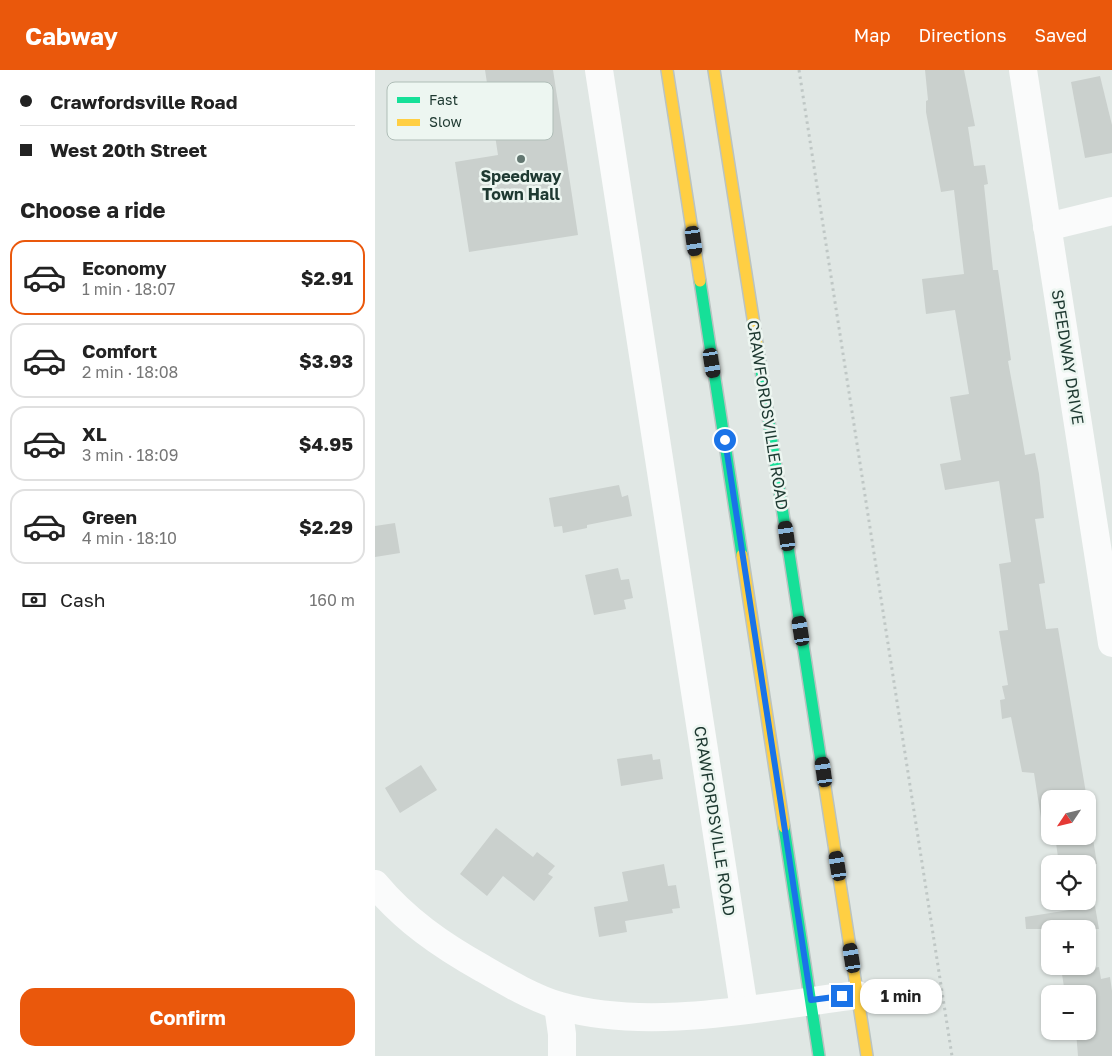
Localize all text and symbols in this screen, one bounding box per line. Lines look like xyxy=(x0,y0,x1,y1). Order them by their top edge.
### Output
text: Cabway xyxy=(25,21,118,50)
text: Map xyxy=(854,24,890,46)
text: Directions xyxy=(918,24,1006,46)
text: Saved xyxy=(1034,24,1087,46)
legend xyxy=(387,82,553,140)
text: Crawfordsville Road xyxy=(50,90,237,113)
text: Fast xyxy=(429,91,458,108)
text: Slow xyxy=(429,113,462,130)
text: West 20th Street xyxy=(50,138,207,161)
marker: Speedway Town Hall xyxy=(515,153,527,165)
place label: Speedway Town Hall xyxy=(481,166,562,204)
text: Choose a ride xyxy=(20,196,166,223)
car xyxy=(684,225,703,257)
icon: car xyxy=(22,255,67,300)
text: Economy xyxy=(82,256,167,279)
text: $2.91 xyxy=(301,266,353,289)
text: 1 min · 18:07 xyxy=(82,279,176,299)
street label: SPEEDWAY DRIVE xyxy=(1047,288,1089,426)
street label: CRAWFORDSVILLE ROAD xyxy=(743,318,793,512)
icon: car xyxy=(22,338,67,383)
text: Comfort xyxy=(82,339,157,362)
car xyxy=(702,347,721,379)
text: $3.93 xyxy=(299,349,353,372)
text: 2 min · 18:08 xyxy=(82,362,178,382)
icon: car xyxy=(22,421,67,466)
text: XL xyxy=(82,422,107,445)
route start xyxy=(714,429,736,451)
text: $4.95 xyxy=(299,432,353,455)
text: 3 min · 18:09 xyxy=(82,445,178,465)
icon: car xyxy=(22,504,67,549)
text: Green xyxy=(82,505,137,528)
text: $2.29 xyxy=(299,515,353,538)
car xyxy=(777,520,796,552)
text: 4 min · 18:10 xyxy=(82,528,177,548)
icon: cash xyxy=(20,586,48,614)
text: Cash xyxy=(60,588,105,611)
text: 160 m xyxy=(309,590,355,610)
car xyxy=(791,615,810,647)
street label: CRAWFORDSVILLE ROAD xyxy=(690,724,740,918)
car xyxy=(814,756,833,788)
north arrow xyxy=(1041,790,1096,845)
map controls xyxy=(1041,790,1096,1040)
car xyxy=(828,850,847,882)
button: locate xyxy=(1041,855,1096,910)
button: + xyxy=(1041,920,1096,975)
car xyxy=(842,942,861,974)
callout: 1 min xyxy=(859,978,942,1014)
route end xyxy=(831,985,853,1007)
button: − xyxy=(1041,985,1096,1040)
text: 1 min xyxy=(881,986,921,1006)
button: Confirm xyxy=(20,988,355,1046)

